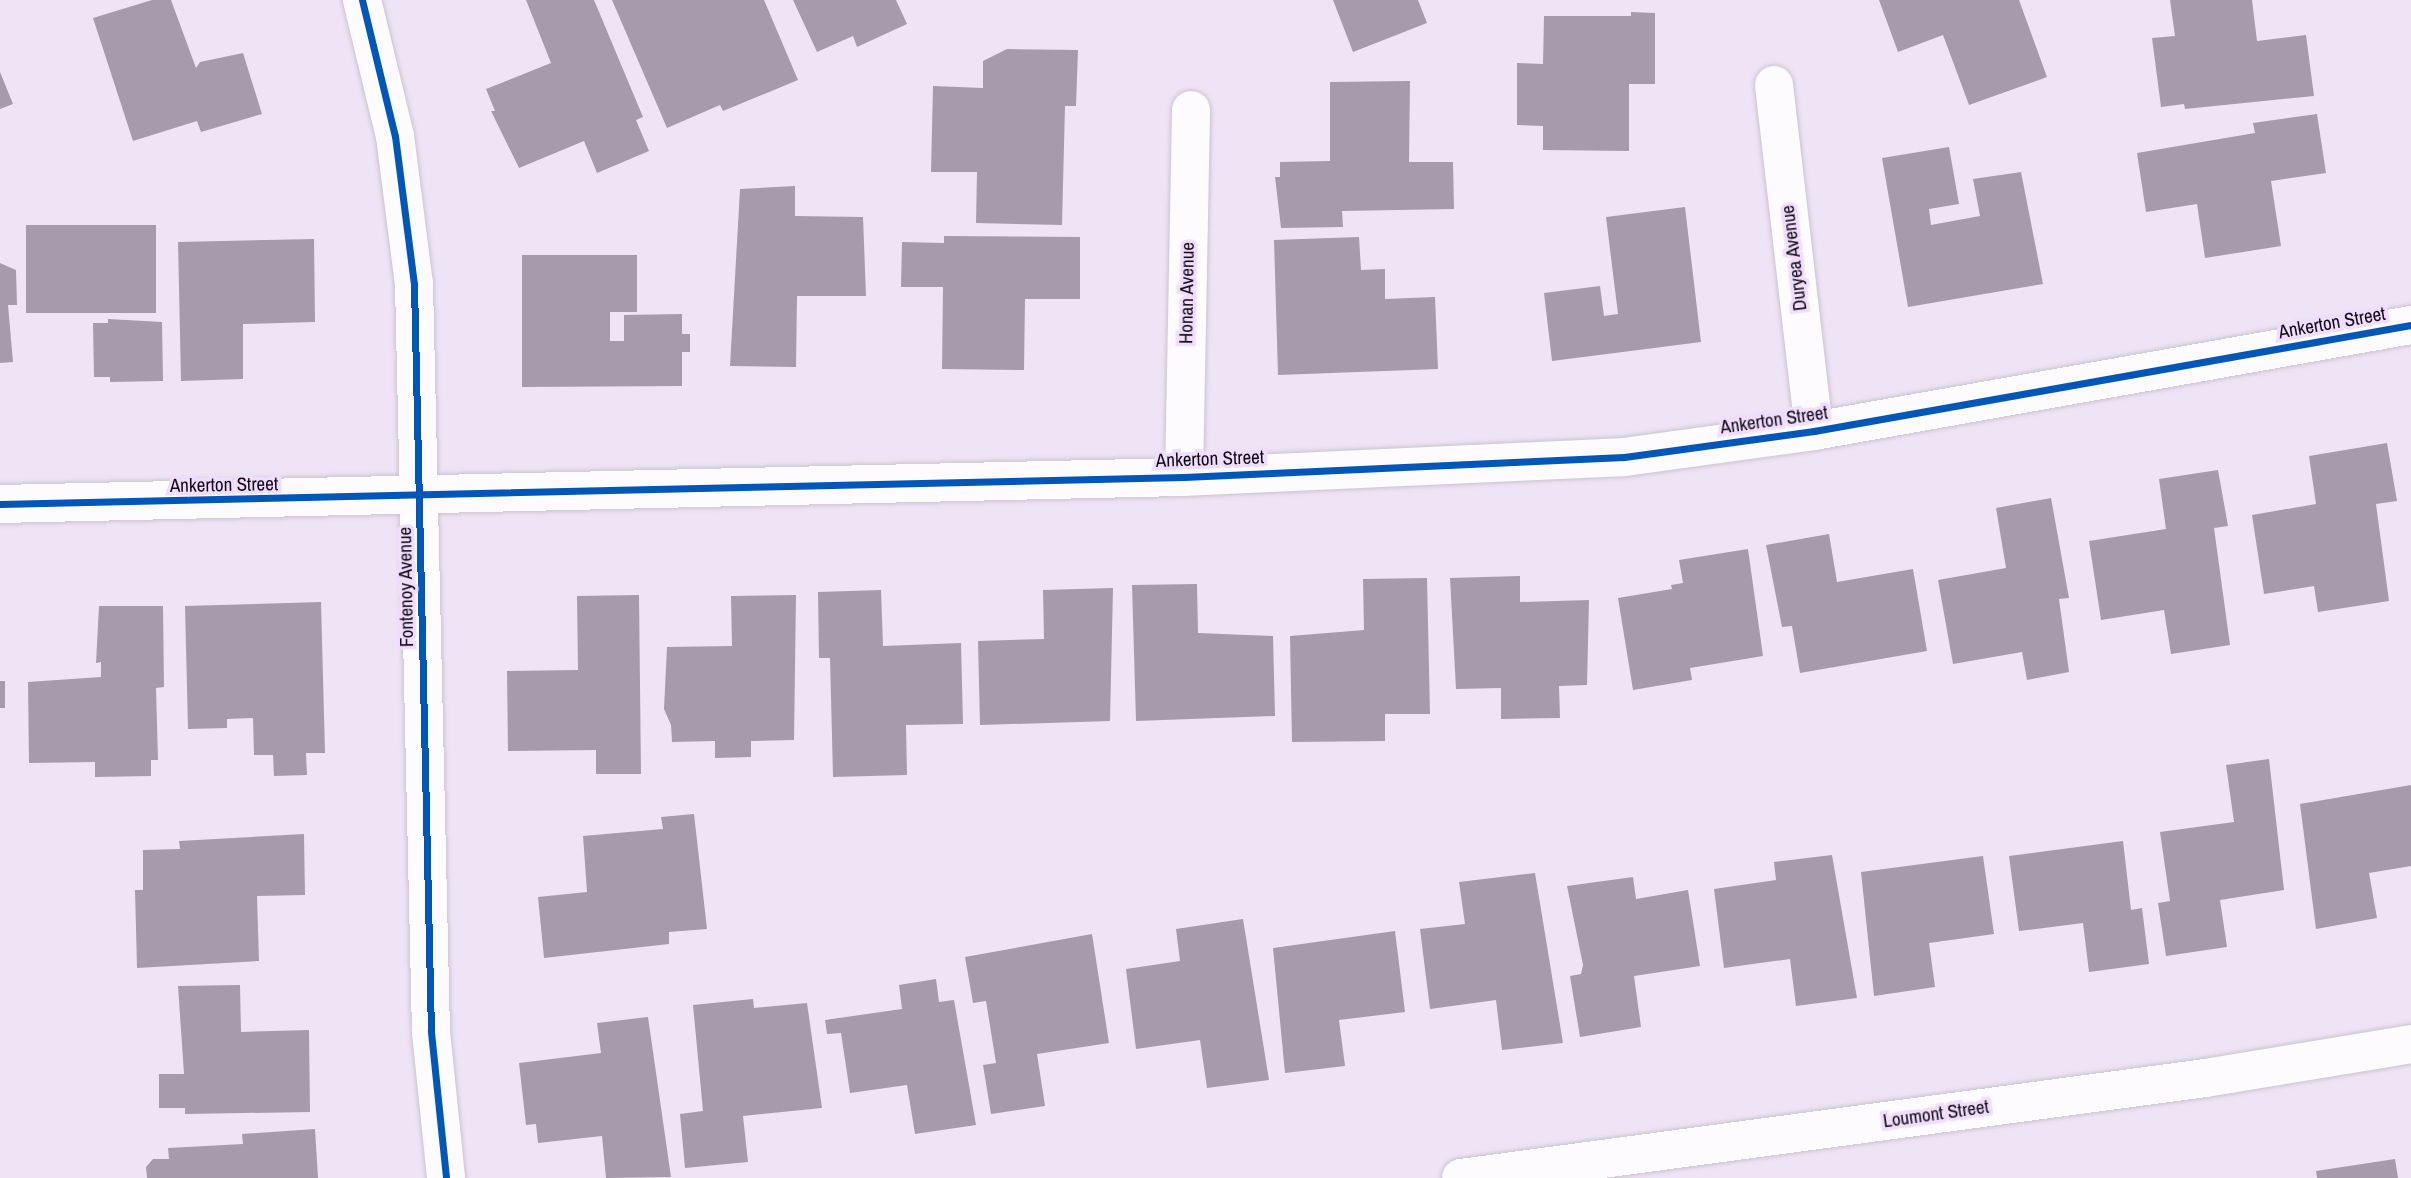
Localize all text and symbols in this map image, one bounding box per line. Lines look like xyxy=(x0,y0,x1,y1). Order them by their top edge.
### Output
street label: Duryea Avenue xyxy=(1776,203,1812,313)
street label: Honan Avenue xyxy=(1175,241,1199,345)
street label: Ankerton Street xyxy=(2277,302,2387,344)
street label: Ankerton Street xyxy=(1719,401,1829,439)
street label: Ankerton Street xyxy=(1156,446,1264,472)
street label: Ankerton Street xyxy=(170,473,278,497)
street label: Fontenoy Avenue xyxy=(394,526,418,648)
street label: Loumont Street xyxy=(1882,1095,1990,1133)

